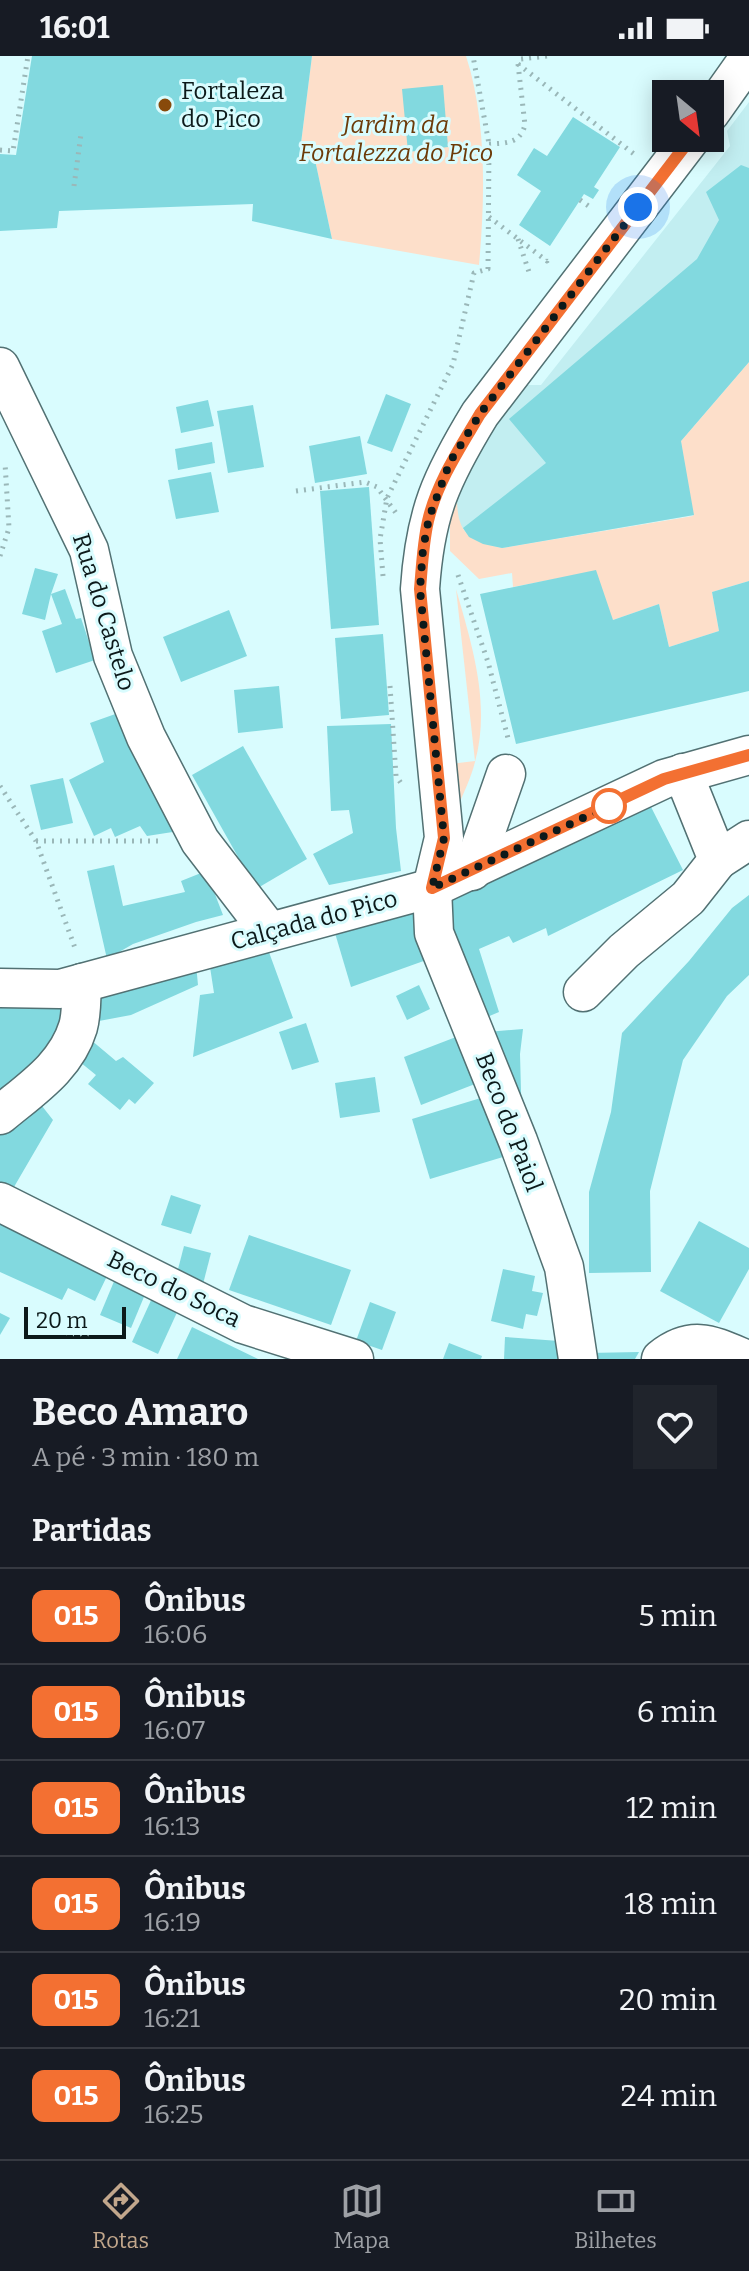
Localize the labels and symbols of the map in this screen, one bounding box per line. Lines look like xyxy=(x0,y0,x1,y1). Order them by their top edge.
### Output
place label: Fortaleza do Pico xyxy=(181,77,284,133)
north arrow xyxy=(652,80,724,152)
marker: Fortaleza do Pico xyxy=(156,96,174,114)
park label: Jardim da Fortalezza do Pico xyxy=(299,111,493,167)
your location xyxy=(618,187,658,227)
street label: Rua do Castelo xyxy=(67,530,141,694)
unlabelled marker xyxy=(592,789,626,823)
street label: Calçada do Pico xyxy=(228,884,400,956)
street label: Beco do Paiol xyxy=(470,1049,548,1195)
street label: Beco do Soca xyxy=(103,1245,245,1333)
scale bar xyxy=(24,1303,126,1339)

